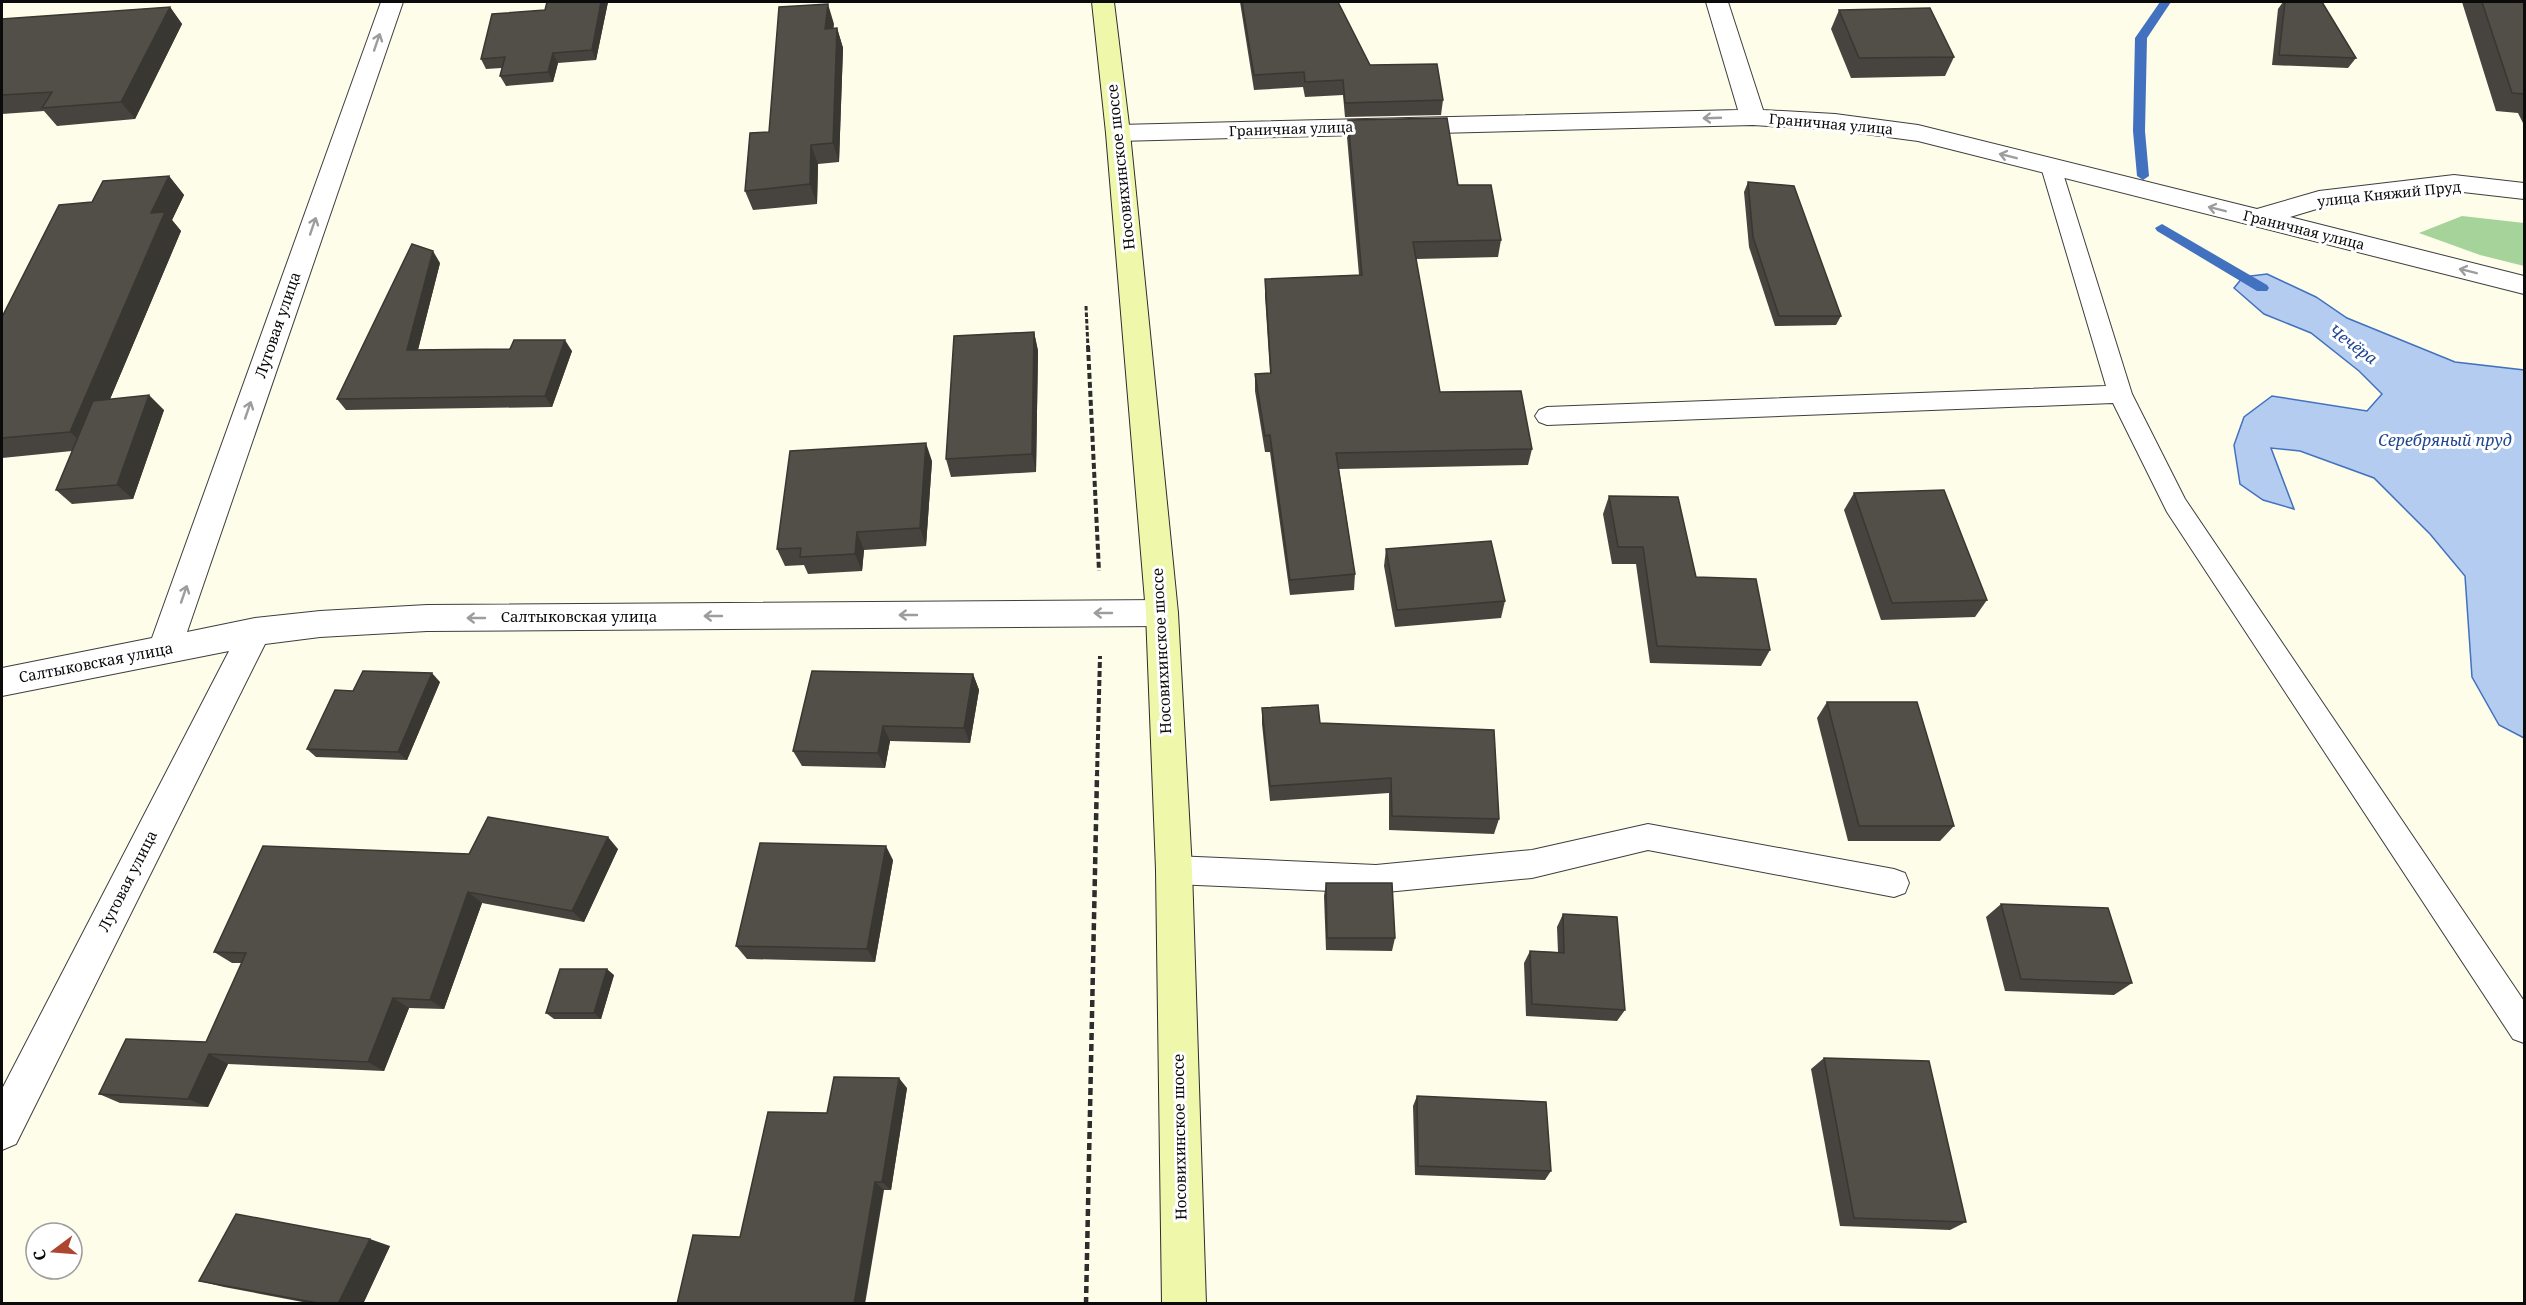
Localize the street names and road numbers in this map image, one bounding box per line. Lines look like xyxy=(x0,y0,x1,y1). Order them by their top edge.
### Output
street label: Носовихинское шоссе xyxy=(1101,83,1139,251)
street label: Граничная улица xyxy=(1768,109,1894,138)
street label: Граничная улица xyxy=(1228,117,1354,140)
street label: улица Княжий Пруд xyxy=(2316,176,2462,210)
street label: Граничная улица xyxy=(2241,205,2367,254)
street label: Луговая улица xyxy=(250,269,305,380)
street label: Носовихинское шоссе xyxy=(1147,567,1175,735)
street label: Салтыковская улица xyxy=(501,606,657,626)
street label: Салтыковская улица xyxy=(17,637,175,687)
street label: Луговая улица xyxy=(93,827,161,935)
street label: Носовихинское шоссе xyxy=(1168,1054,1190,1220)

